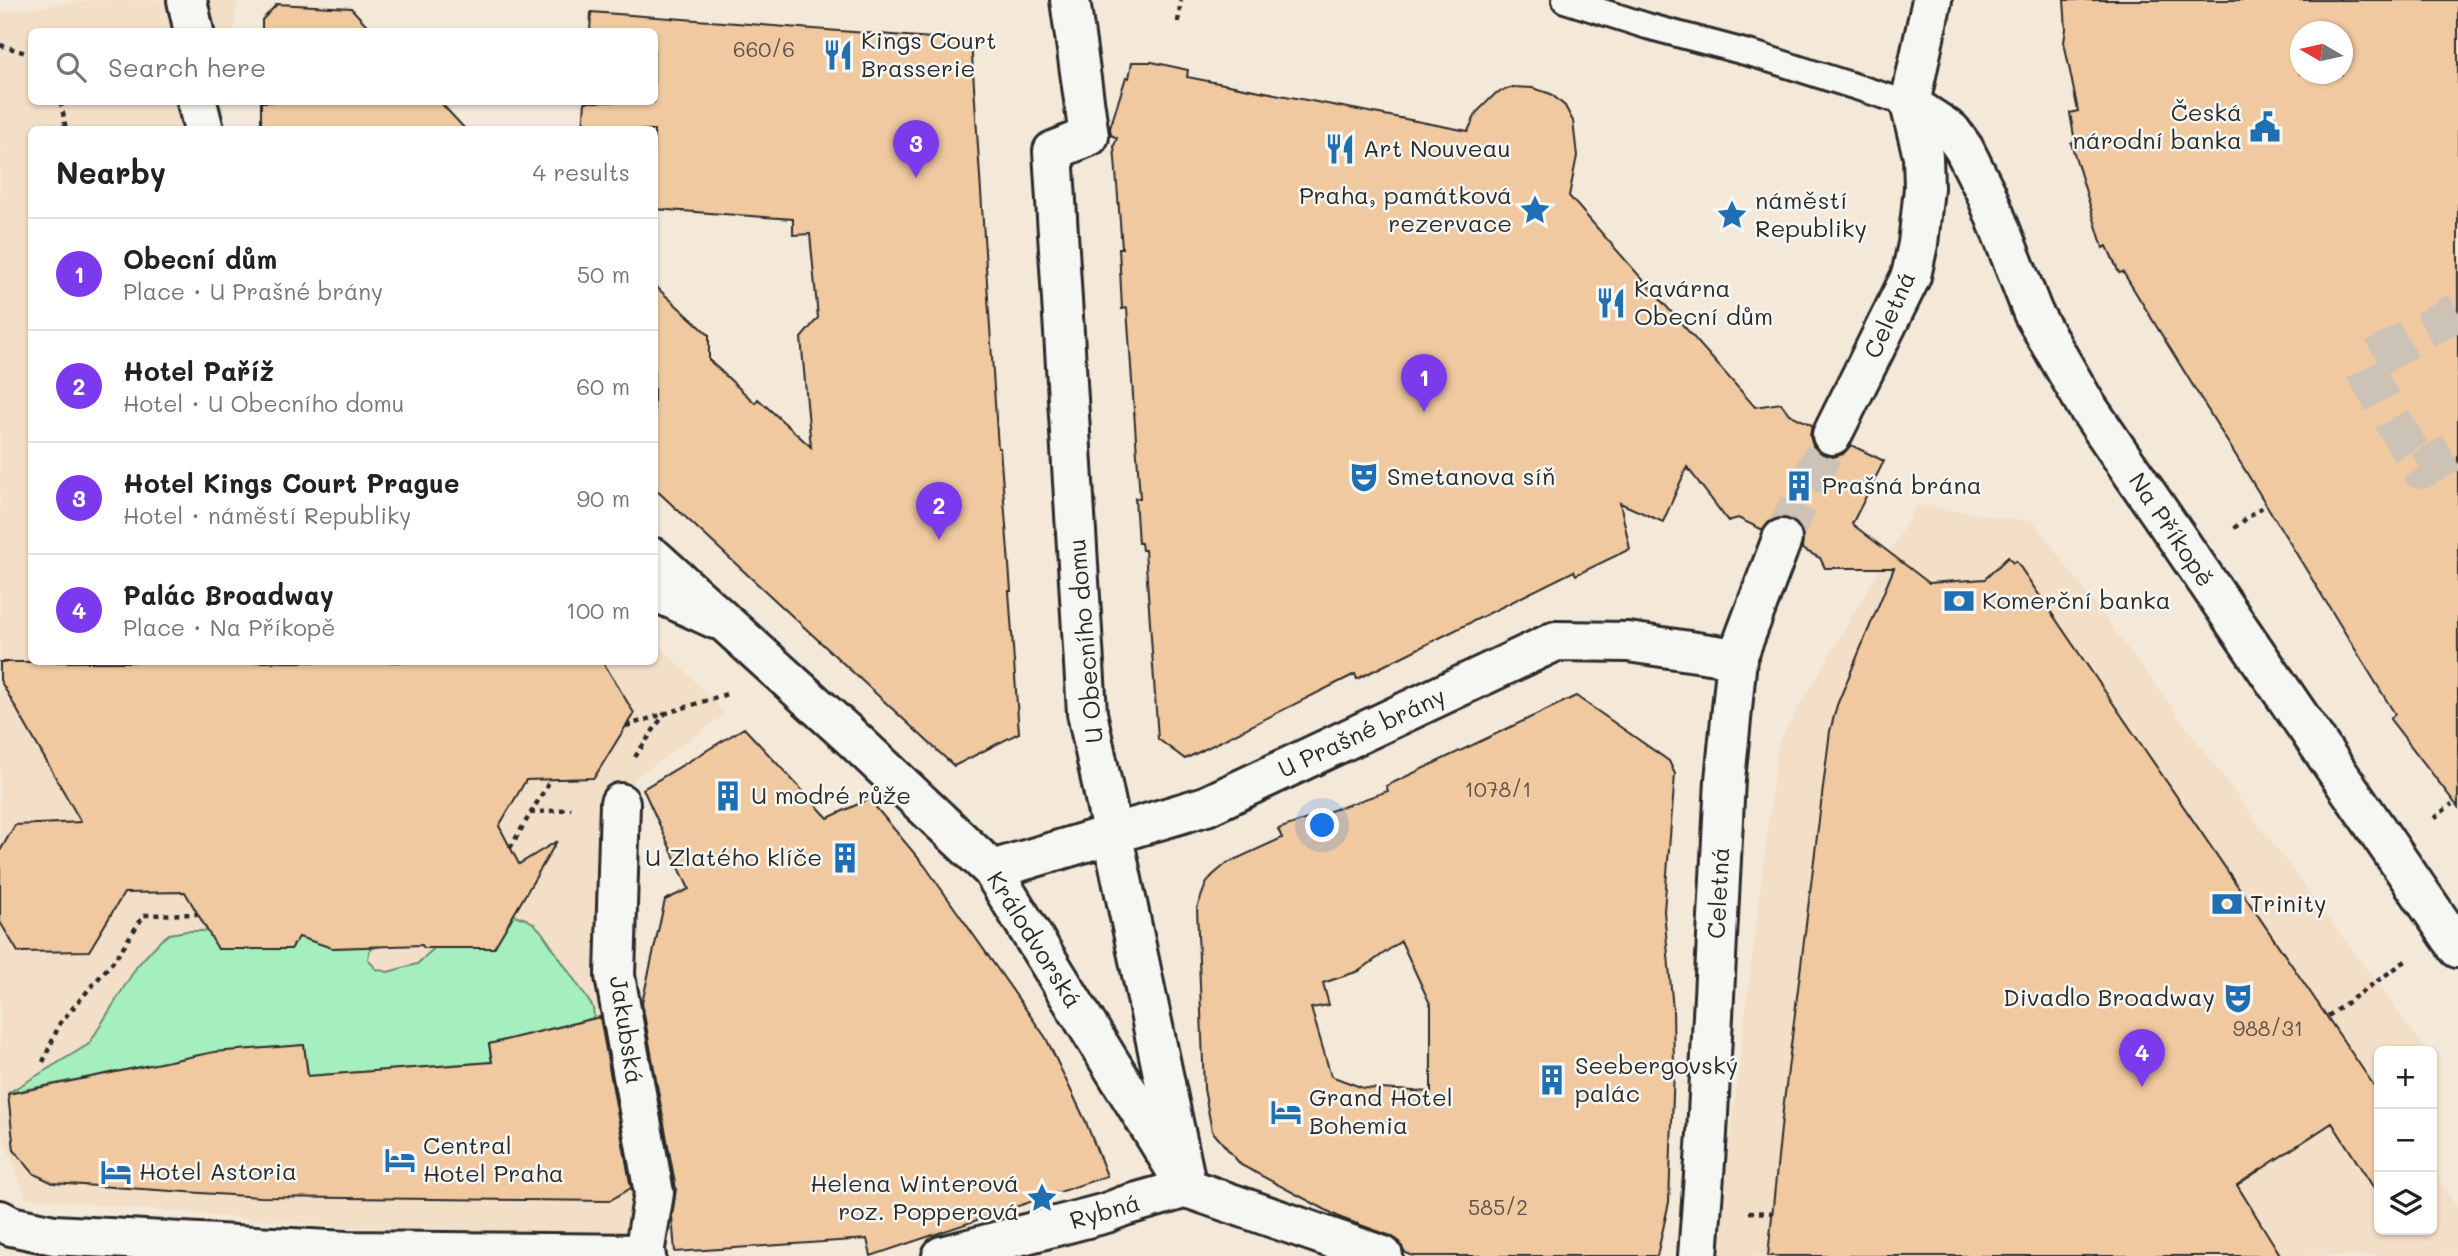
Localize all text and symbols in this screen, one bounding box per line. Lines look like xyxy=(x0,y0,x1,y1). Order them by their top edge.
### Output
north arrow xyxy=(2290,21,2353,84)
place label: Kings Court Brasserie xyxy=(861,24,997,83)
search box xyxy=(28,28,658,105)
house number: 660/6 xyxy=(733,35,795,62)
restaurant icon: Kings Court Brasserie xyxy=(821,38,855,72)
icon: search xyxy=(52,48,90,86)
text: Search here xyxy=(108,50,266,84)
place label: Česká národní banka xyxy=(2073,96,2242,155)
public building icon: Česká národní banka xyxy=(2248,110,2282,144)
pin: 3 xyxy=(893,120,939,178)
restaurant icon: Art Nouveau xyxy=(1323,132,1357,166)
place label: Art Nouveau xyxy=(1363,132,1511,163)
text: Nearby xyxy=(56,152,166,192)
text: 4 results xyxy=(533,157,630,187)
place label: Praha, památková rezervace xyxy=(1299,179,1512,238)
place label: náměstí Republiky xyxy=(1755,184,1867,243)
place icon: Praha, památková rezervace xyxy=(1518,193,1552,227)
place icon: náměstí Republiky xyxy=(1715,198,1749,232)
text: Obecní dům xyxy=(123,242,277,276)
text: 1 xyxy=(74,259,84,289)
text: 50 m xyxy=(577,259,630,289)
street label: Celetná xyxy=(1856,266,1921,363)
place label: Kavárna Obecní dům xyxy=(1634,272,1773,331)
text: Place · U Prašné brány xyxy=(123,276,383,306)
restaurant icon: Kavárna Obecní dům xyxy=(1594,286,1628,320)
text: Hotel Paříž xyxy=(123,354,274,388)
pin: 1 xyxy=(1401,354,1447,412)
text: 2 xyxy=(73,371,85,401)
text: 60 m xyxy=(576,371,630,401)
text: Hotel · U Obecního domu xyxy=(123,388,404,418)
theatre icon: Smetanova síň xyxy=(1347,460,1381,494)
place label: Smetanova síň xyxy=(1387,460,1555,491)
text: Hotel Kings Court Prague xyxy=(123,466,460,500)
street label: Na Příkopě xyxy=(2123,466,2222,592)
building icon: Prašná brána xyxy=(1782,469,1816,503)
place label: Prašná brána xyxy=(1822,469,1982,500)
pin: 2 xyxy=(916,482,962,540)
text: 3 xyxy=(72,483,86,513)
text: 90 m xyxy=(577,483,630,513)
text: Hotel · náměstí Republiky xyxy=(123,500,411,530)
street label: U Obecního domu xyxy=(1060,538,1109,745)
text: Palác Broadway xyxy=(123,578,334,612)
bank icon: Komerční banka xyxy=(1942,584,1976,618)
place label: Komerční banka xyxy=(1982,584,2171,615)
text: 4 xyxy=(72,595,86,625)
text: 100 m xyxy=(566,595,630,625)
text: Place · Na Příkopě xyxy=(123,612,335,642)
street label: U Prašné brány xyxy=(1273,679,1450,784)
house number: 1078/1 xyxy=(1464,775,1532,802)
building icon: U modré růže xyxy=(711,779,745,813)
place label: U modré růže xyxy=(751,779,911,810)
your location xyxy=(1305,808,1339,842)
place label: U Zlatého klíče xyxy=(645,841,822,872)
building icon: U Zlatého klíče xyxy=(828,841,862,875)
street label: Celetná xyxy=(1700,846,1735,940)
street label: Králodvorská xyxy=(981,865,1090,1013)
bank icon: Trinity xyxy=(2210,887,2244,921)
place label: Trinity xyxy=(2250,887,2327,918)
street label: Jakubská xyxy=(604,974,651,1086)
place label: Divadlo Broadway xyxy=(2003,981,2215,1012)
theatre icon: Divadlo Broadway xyxy=(2221,981,2255,1015)
house number: 988/31 xyxy=(2233,1014,2303,1041)
pin: 4 xyxy=(2119,1029,2165,1087)
map controls xyxy=(2374,1046,2437,1235)
button: + xyxy=(2374,1046,2437,1109)
place label: Seebergovský palác xyxy=(1575,1049,1738,1108)
building icon: Seebergovský palác xyxy=(1535,1063,1569,1097)
place label: Grand Hotel Bohemia xyxy=(1309,1081,1453,1140)
hotel icon: Grand Hotel Bohemia xyxy=(1269,1095,1303,1129)
button: − xyxy=(2374,1109,2437,1172)
place label: Central Hotel Praha xyxy=(423,1129,564,1188)
hotel icon: Central Hotel Praha xyxy=(383,1143,417,1177)
hotel icon: Hotel Astoria xyxy=(99,1155,133,1189)
place label: Hotel Astoria xyxy=(139,1155,297,1186)
place label: Helena Winterová roz. Popperová xyxy=(810,1167,1019,1226)
button: layers xyxy=(2374,1172,2437,1235)
place icon: Helena Winterová roz. Popperová xyxy=(1025,1181,1059,1215)
street label: Rybná xyxy=(1066,1186,1143,1235)
house number: 585/2 xyxy=(1468,1193,1528,1220)

